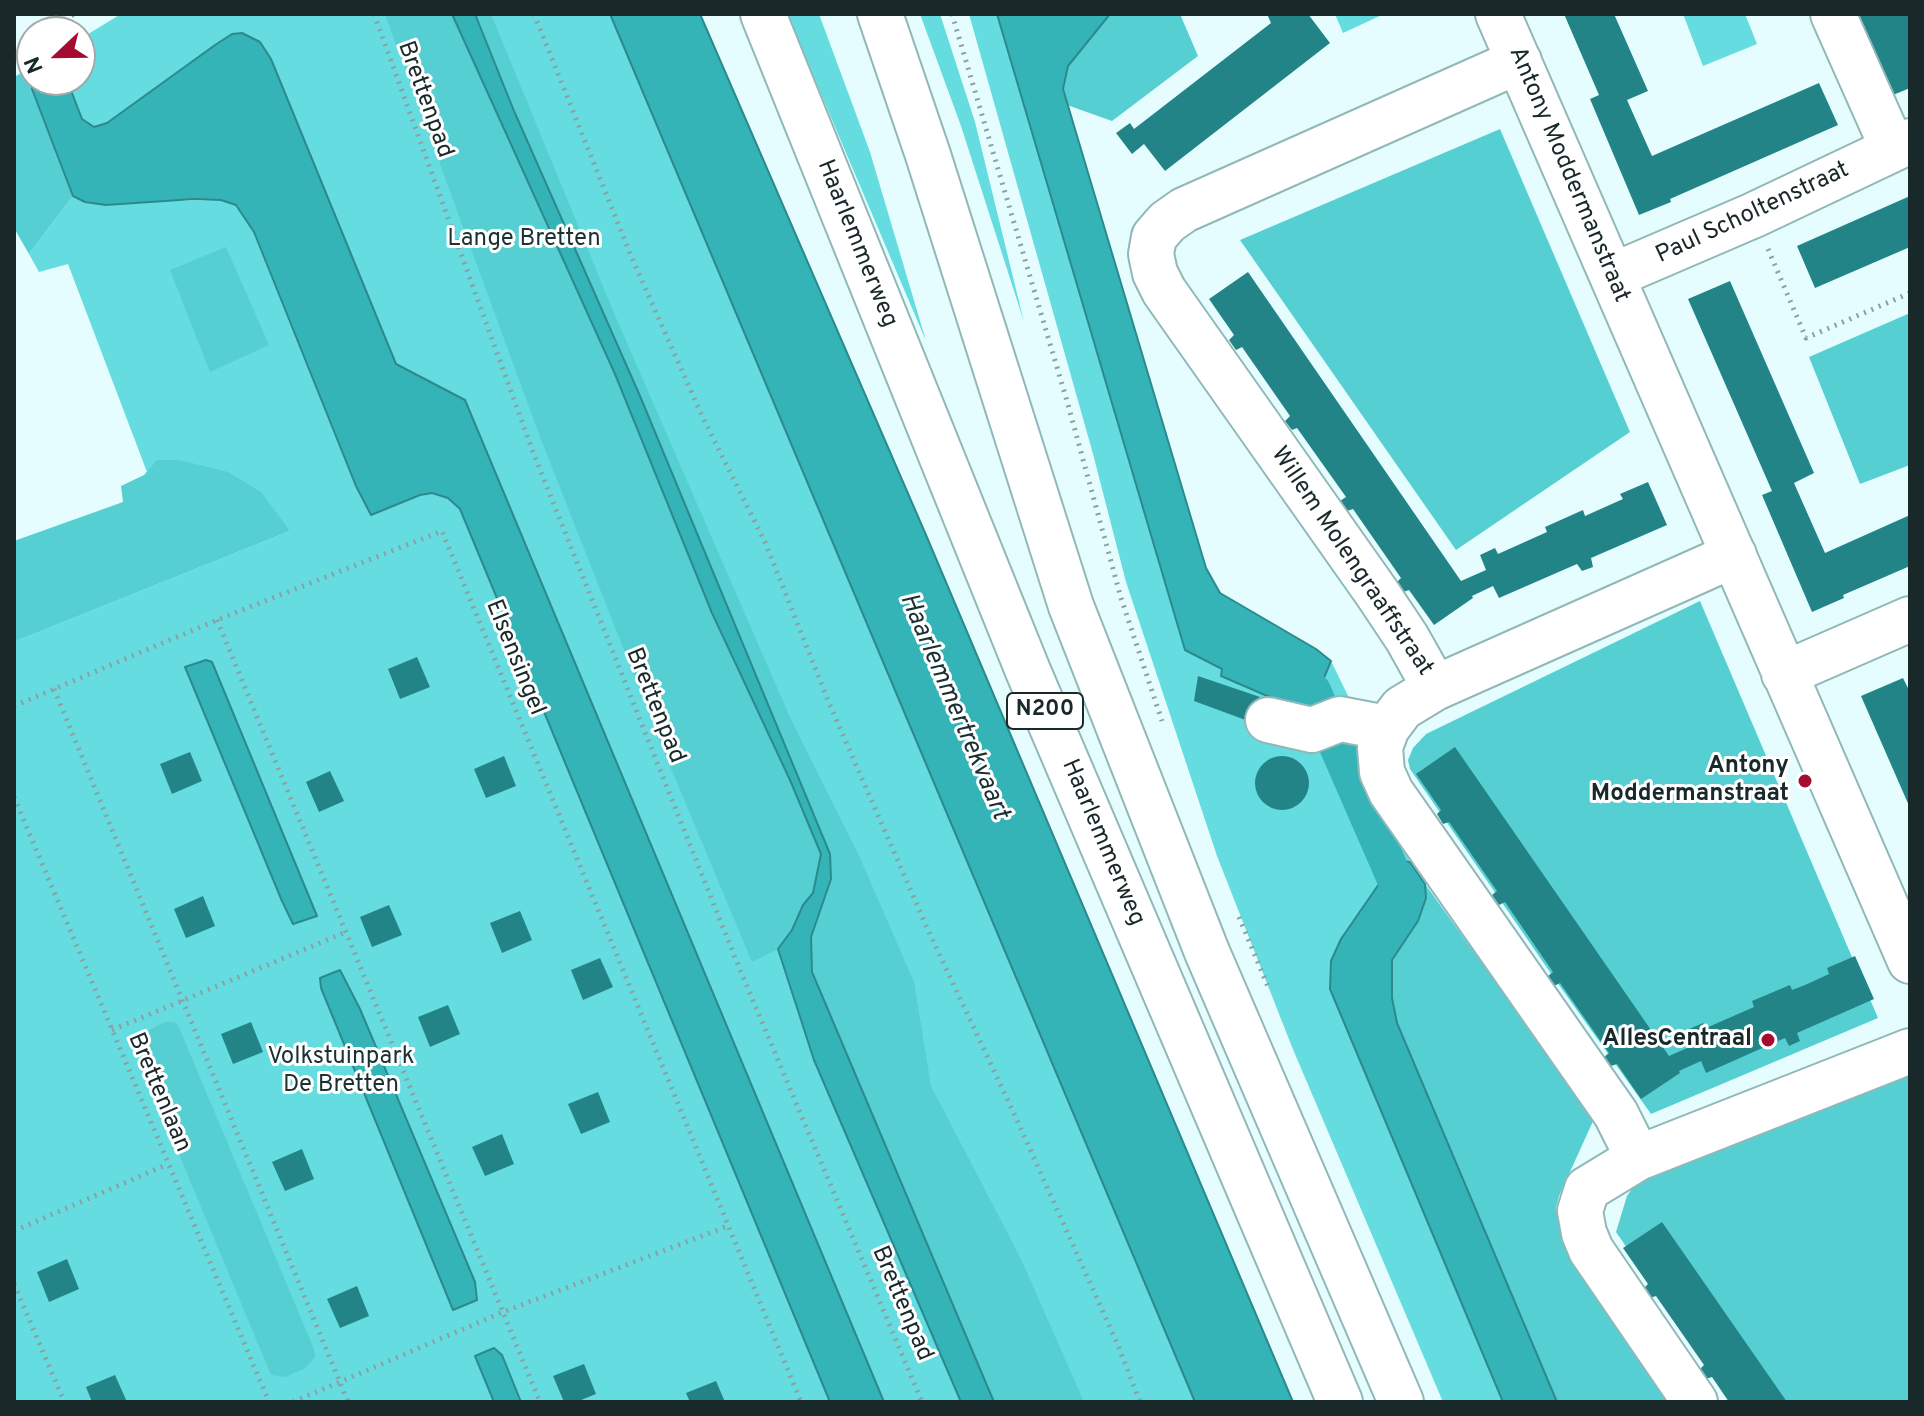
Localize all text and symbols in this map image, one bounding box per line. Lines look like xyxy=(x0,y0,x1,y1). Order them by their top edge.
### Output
north arrow xyxy=(16,16,96,96)
street label: Brettenpad xyxy=(390,38,458,162)
street label: Antony Moddermanstraat xyxy=(1501,43,1635,307)
text: N xyxy=(20,52,51,77)
street label: Haarlemmerweg xyxy=(809,156,903,332)
street label: Paul Scholtenstraat xyxy=(1652,157,1854,271)
park label: Lange Bretten xyxy=(447,226,601,254)
street label: Willem Molengraaffstraat xyxy=(1264,442,1438,682)
water label: Haarlemmertrekvaart xyxy=(891,589,1015,825)
street label: Elsensingel xyxy=(478,596,550,720)
street label: Brettenpad xyxy=(618,644,690,768)
road number: N200 xyxy=(1007,693,1083,729)
place label: Antony Moddermanstraat xyxy=(1591,753,1789,809)
street label: Haarlemmerweg xyxy=(1054,755,1150,931)
marker: Antony Moddermanstraat xyxy=(1796,772,1814,790)
place label: AllesCentraal xyxy=(1602,1026,1752,1054)
street label: Brettenlaan xyxy=(120,1029,196,1157)
marker: AllesCentraal xyxy=(1759,1031,1777,1049)
park label: Volkstuinpark De Bretten xyxy=(267,1044,415,1100)
street label: Brettenpad xyxy=(864,1242,938,1366)

